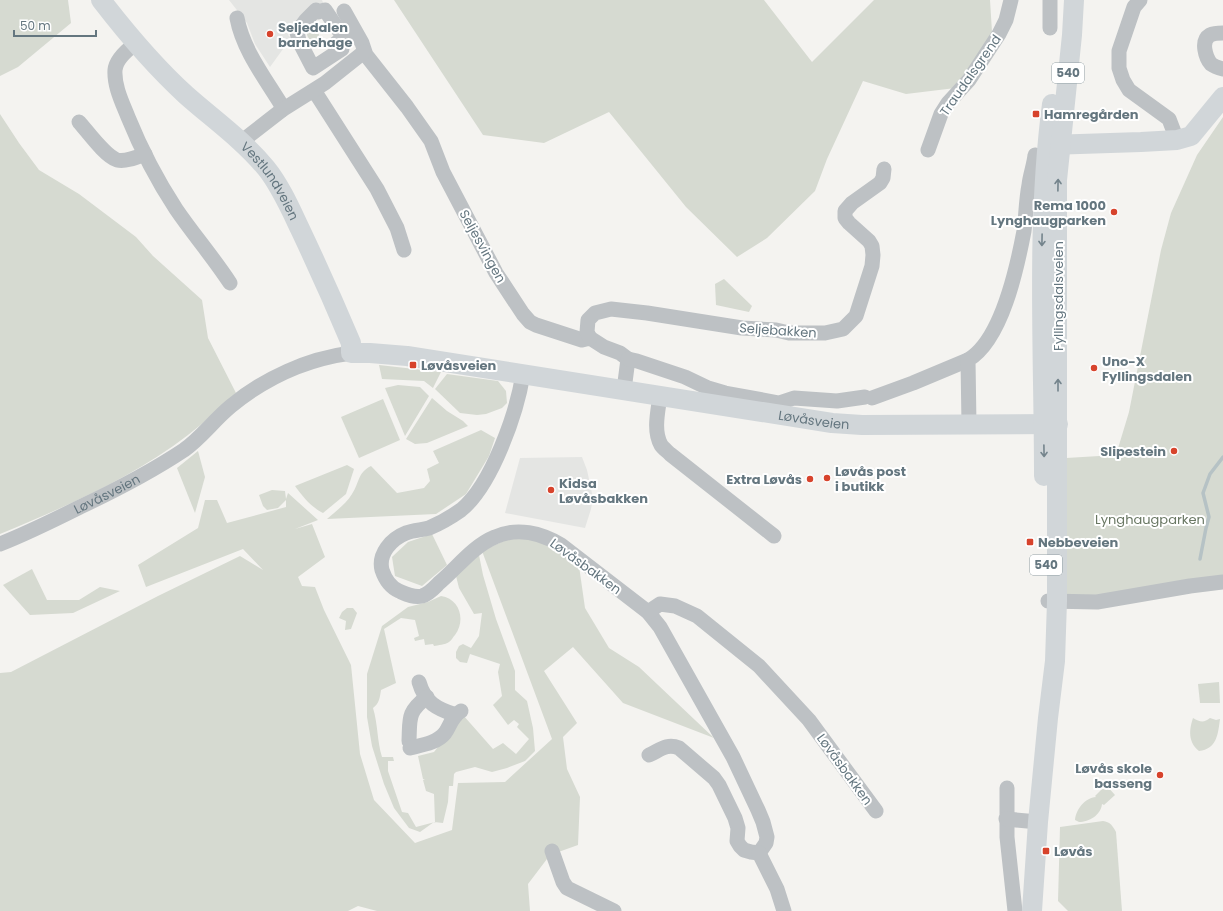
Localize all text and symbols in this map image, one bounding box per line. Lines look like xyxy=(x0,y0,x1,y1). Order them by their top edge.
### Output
scale bar xyxy=(14,12,96,38)
text: 50 m xyxy=(20,17,51,34)
place label: Seljedalen barnehage xyxy=(278,18,352,52)
marker: Seljedalen barnehage xyxy=(265,29,275,39)
street label: Traudalsgrend xyxy=(935,31,1006,120)
road number: 540 xyxy=(1052,63,1084,83)
place label: Hamregården xyxy=(1044,105,1139,124)
marker: Hamregården xyxy=(1031,109,1041,119)
street label: Vestlundveien xyxy=(236,137,303,223)
one-way arrow xyxy=(1054,179,1061,192)
place label: Rema 1000 Lynghaugparken xyxy=(991,196,1106,230)
street label: Seljesvingen xyxy=(455,206,510,286)
marker: Rema 1000 Lynghaugparken xyxy=(1109,207,1119,217)
one-way arrow xyxy=(1038,233,1046,246)
street label: Fyllingsdalsveien xyxy=(1049,241,1068,351)
street label: Seljebakken xyxy=(739,318,817,343)
place label: Uno-X Fyllingsdalen xyxy=(1102,352,1192,386)
place label: Løvåsveien xyxy=(421,356,497,375)
marker: Løvåsveien xyxy=(408,360,418,370)
marker: Uno-X Fyllingsdalen xyxy=(1089,363,1099,373)
one-way arrow xyxy=(1054,379,1062,392)
street label: Løvåsveien xyxy=(777,406,850,434)
place label: Slipestein xyxy=(1100,442,1166,461)
one-way arrow xyxy=(1040,444,1047,457)
marker: Slipestein xyxy=(1169,446,1179,456)
place label: Løvås post i butikk xyxy=(835,462,906,496)
street label: Løvåsveien xyxy=(71,469,143,519)
place label: Extra Løvås xyxy=(726,470,802,489)
marker: Løvås post i butikk xyxy=(822,473,832,483)
place label: Kidsa Løvåsbakken xyxy=(559,474,648,508)
marker: Extra Løvås xyxy=(805,474,815,484)
marker: Kidsa Løvåsbakken xyxy=(546,485,556,495)
park label: Lynghaugparken xyxy=(1095,510,1205,529)
place label: Nebbeveien xyxy=(1038,533,1118,552)
street label: Løvåsbakken xyxy=(546,534,625,599)
marker: Nebbeveien xyxy=(1025,537,1035,547)
road number: 540 xyxy=(1030,555,1062,575)
street label: Løvåsbakken xyxy=(812,730,877,809)
place label: Løvås skole basseng xyxy=(1075,759,1152,793)
marker: Løvås skole basseng xyxy=(1155,770,1165,780)
place label: Løvås xyxy=(1054,842,1093,861)
marker: Løvås xyxy=(1041,846,1051,856)

